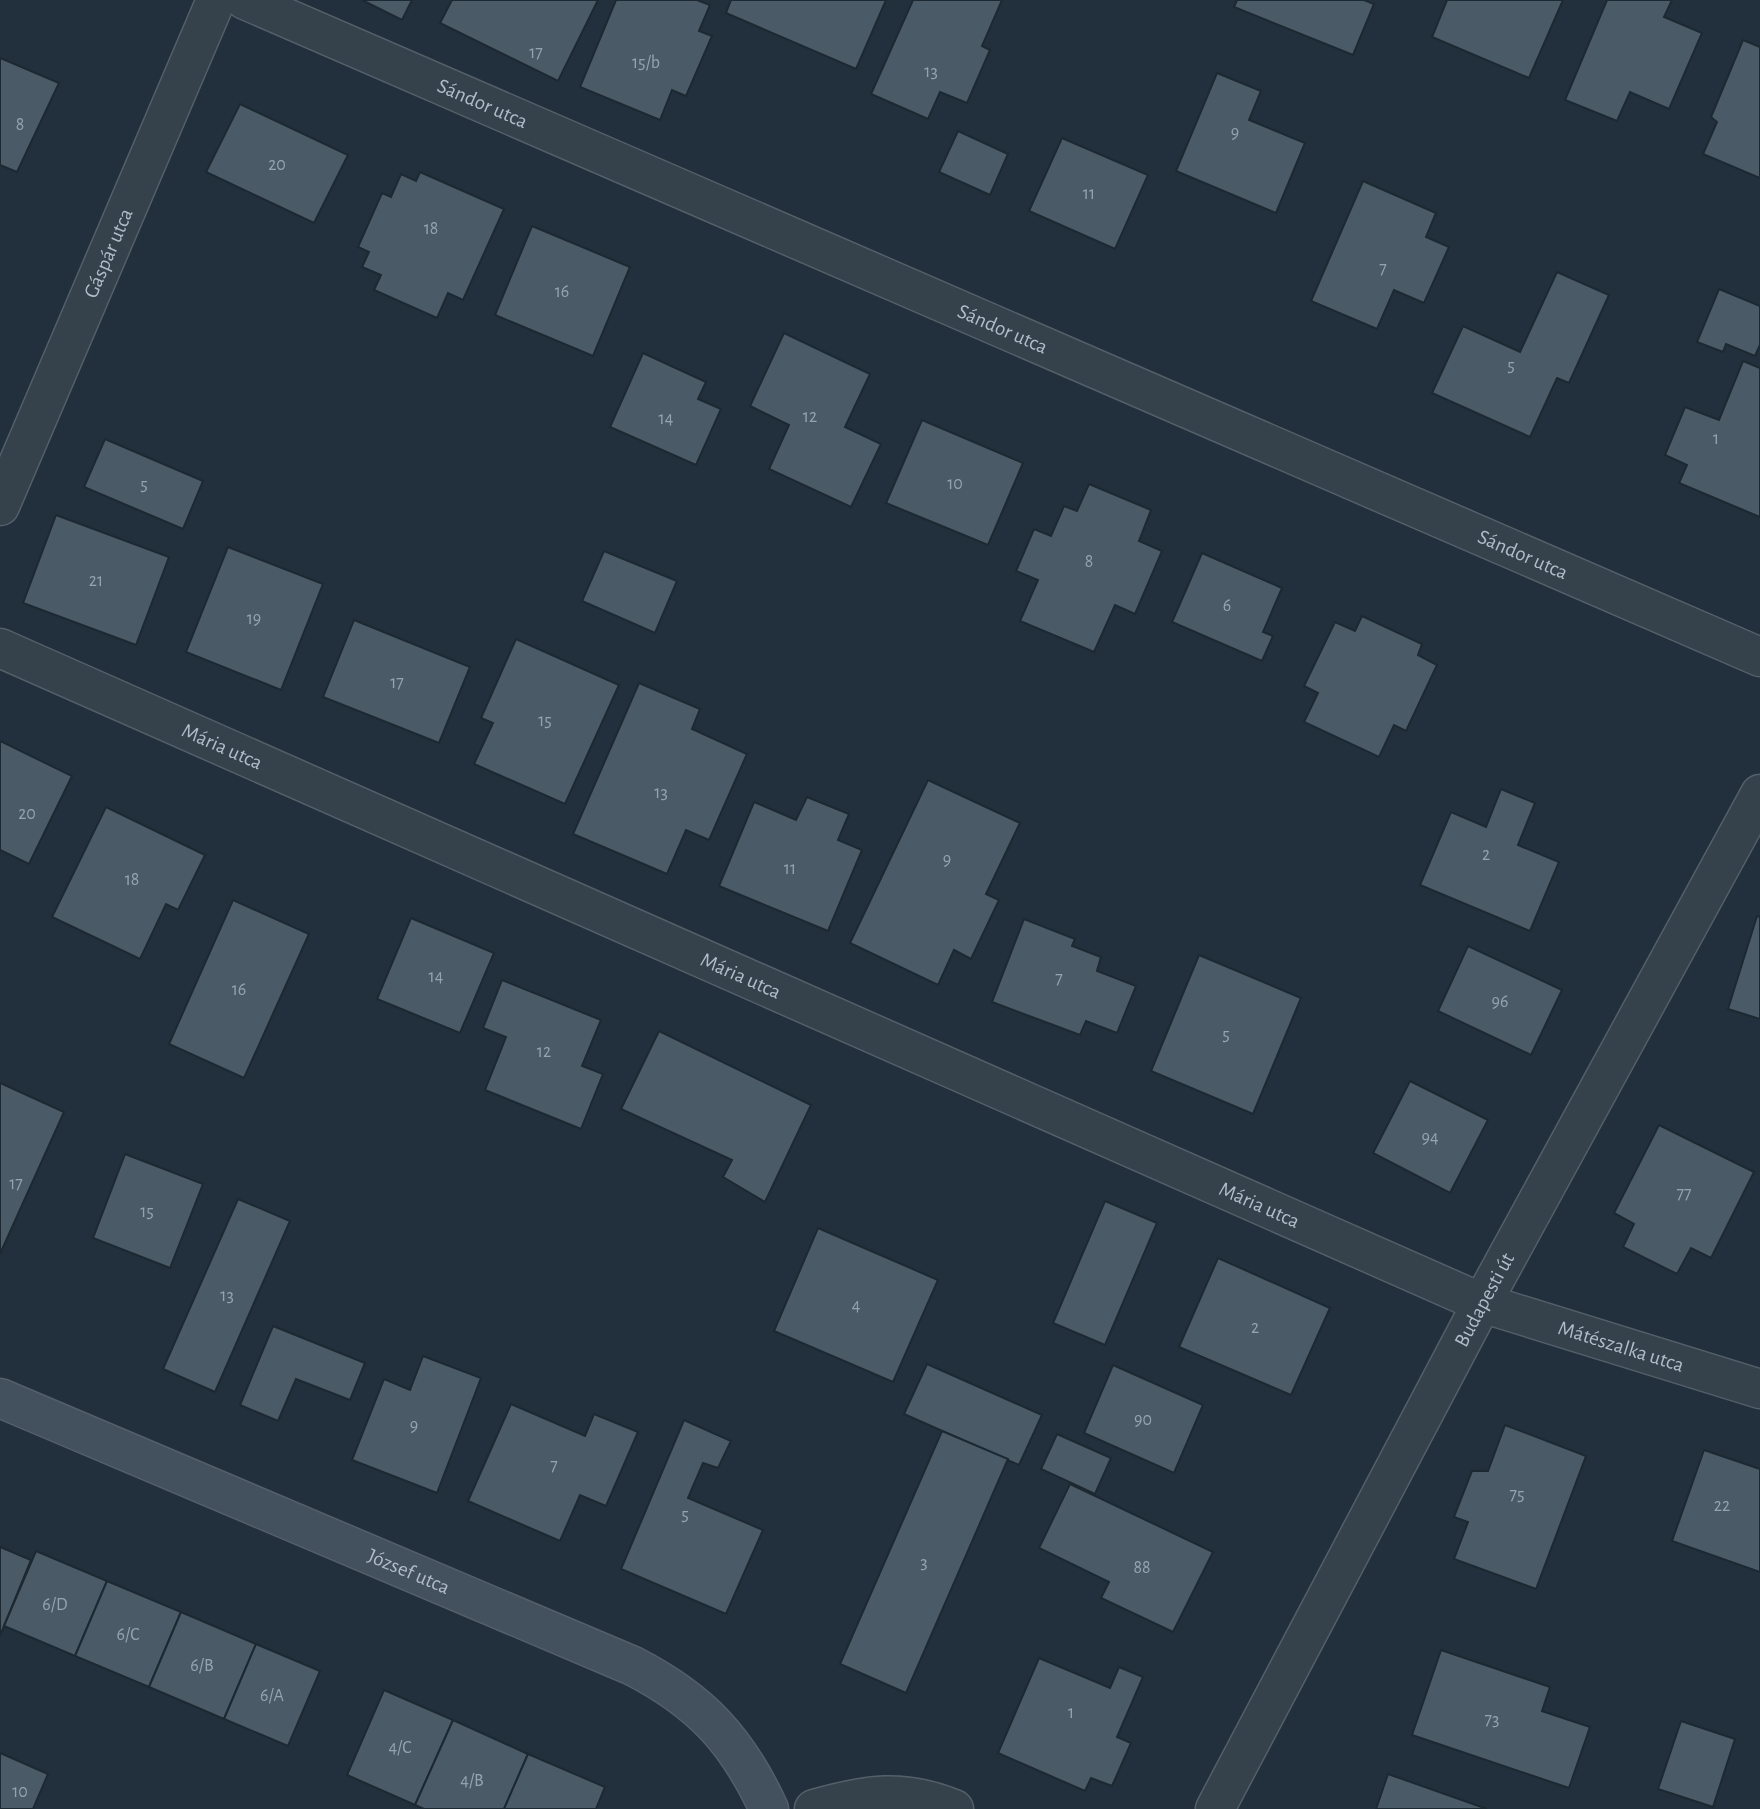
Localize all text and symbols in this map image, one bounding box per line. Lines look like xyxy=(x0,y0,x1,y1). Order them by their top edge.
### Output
house number: 17 xyxy=(529,44,543,62)
house number: 15/b xyxy=(632,54,660,72)
house number: 13 xyxy=(924,63,938,81)
street label: Sándor utca xyxy=(434,75,531,132)
house number: 8 xyxy=(16,116,24,134)
house number: 9 xyxy=(1231,124,1239,142)
house number: 20 xyxy=(268,156,286,174)
house number: 11 xyxy=(1083,185,1095,203)
street label: Gáspár utca xyxy=(80,205,137,301)
house number: 18 xyxy=(424,220,438,238)
house number: 7 xyxy=(1379,260,1387,278)
house number: 16 xyxy=(555,283,569,301)
street label: Sándor utca xyxy=(954,300,1051,358)
house number: 5 xyxy=(1507,357,1515,375)
house number: 12 xyxy=(803,408,817,426)
house number: 14 xyxy=(659,410,674,428)
house number: 1 xyxy=(1713,430,1719,448)
house number: 10 xyxy=(947,475,963,493)
house number: 5 xyxy=(140,476,148,494)
street label: Sándor utca xyxy=(1475,526,1571,583)
house number: 8 xyxy=(1085,553,1093,571)
house number: 21 xyxy=(89,572,103,590)
house number: 6 xyxy=(1223,597,1231,615)
house number: 19 xyxy=(247,610,261,628)
house number: 17 xyxy=(390,674,404,692)
house number: 15 xyxy=(538,712,552,730)
street label: Mária utca xyxy=(179,720,266,774)
house number: 13 xyxy=(654,784,668,802)
house number: 20 xyxy=(18,805,36,823)
house number: 2 xyxy=(1482,846,1490,864)
house number: 9 xyxy=(943,851,951,869)
house number: 11 xyxy=(784,860,796,878)
house number: 18 xyxy=(125,871,139,889)
street label: Mária utca xyxy=(697,949,784,1003)
house number: 14 xyxy=(429,968,444,986)
house number: 7 xyxy=(1055,970,1063,988)
house number: 16 xyxy=(232,981,246,999)
house number: 96 xyxy=(1492,993,1508,1011)
house number: 5 xyxy=(1222,1026,1230,1044)
house number: 12 xyxy=(537,1043,551,1061)
house number: 94 xyxy=(1421,1129,1439,1147)
house number: 17 xyxy=(9,1175,23,1193)
street label: Mária utca xyxy=(1216,1178,1303,1232)
house number: 77 xyxy=(1676,1185,1692,1203)
house number: 15 xyxy=(140,1203,154,1221)
street label: Budapesti út xyxy=(1451,1249,1518,1350)
house number: 13 xyxy=(220,1287,234,1305)
house number: 4 xyxy=(852,1297,861,1315)
street label: Mátészalka utca xyxy=(1556,1317,1687,1376)
house number: 2 xyxy=(1251,1319,1259,1337)
house number: 90 xyxy=(1134,1411,1152,1429)
house number: 9 xyxy=(410,1417,418,1435)
house number: 7 xyxy=(550,1457,558,1475)
house number: 75 xyxy=(1509,1486,1525,1504)
house number: 22 xyxy=(1714,1497,1730,1515)
house number: 5 xyxy=(681,1506,689,1524)
street label: József utca xyxy=(365,1545,453,1598)
house number: 3 xyxy=(920,1554,928,1572)
house number: 88 xyxy=(1133,1559,1151,1577)
house number: 6/D xyxy=(42,1596,68,1614)
house number: 6/C xyxy=(117,1626,140,1644)
house number: 6/B xyxy=(190,1657,214,1675)
house number: 6/A xyxy=(260,1687,285,1705)
house number: 1 xyxy=(1068,1704,1074,1722)
house number: 73 xyxy=(1485,1711,1499,1729)
house number: 4/C xyxy=(388,1739,412,1757)
house number: 4/B xyxy=(460,1772,484,1790)
house number: 10 xyxy=(12,1783,28,1801)

